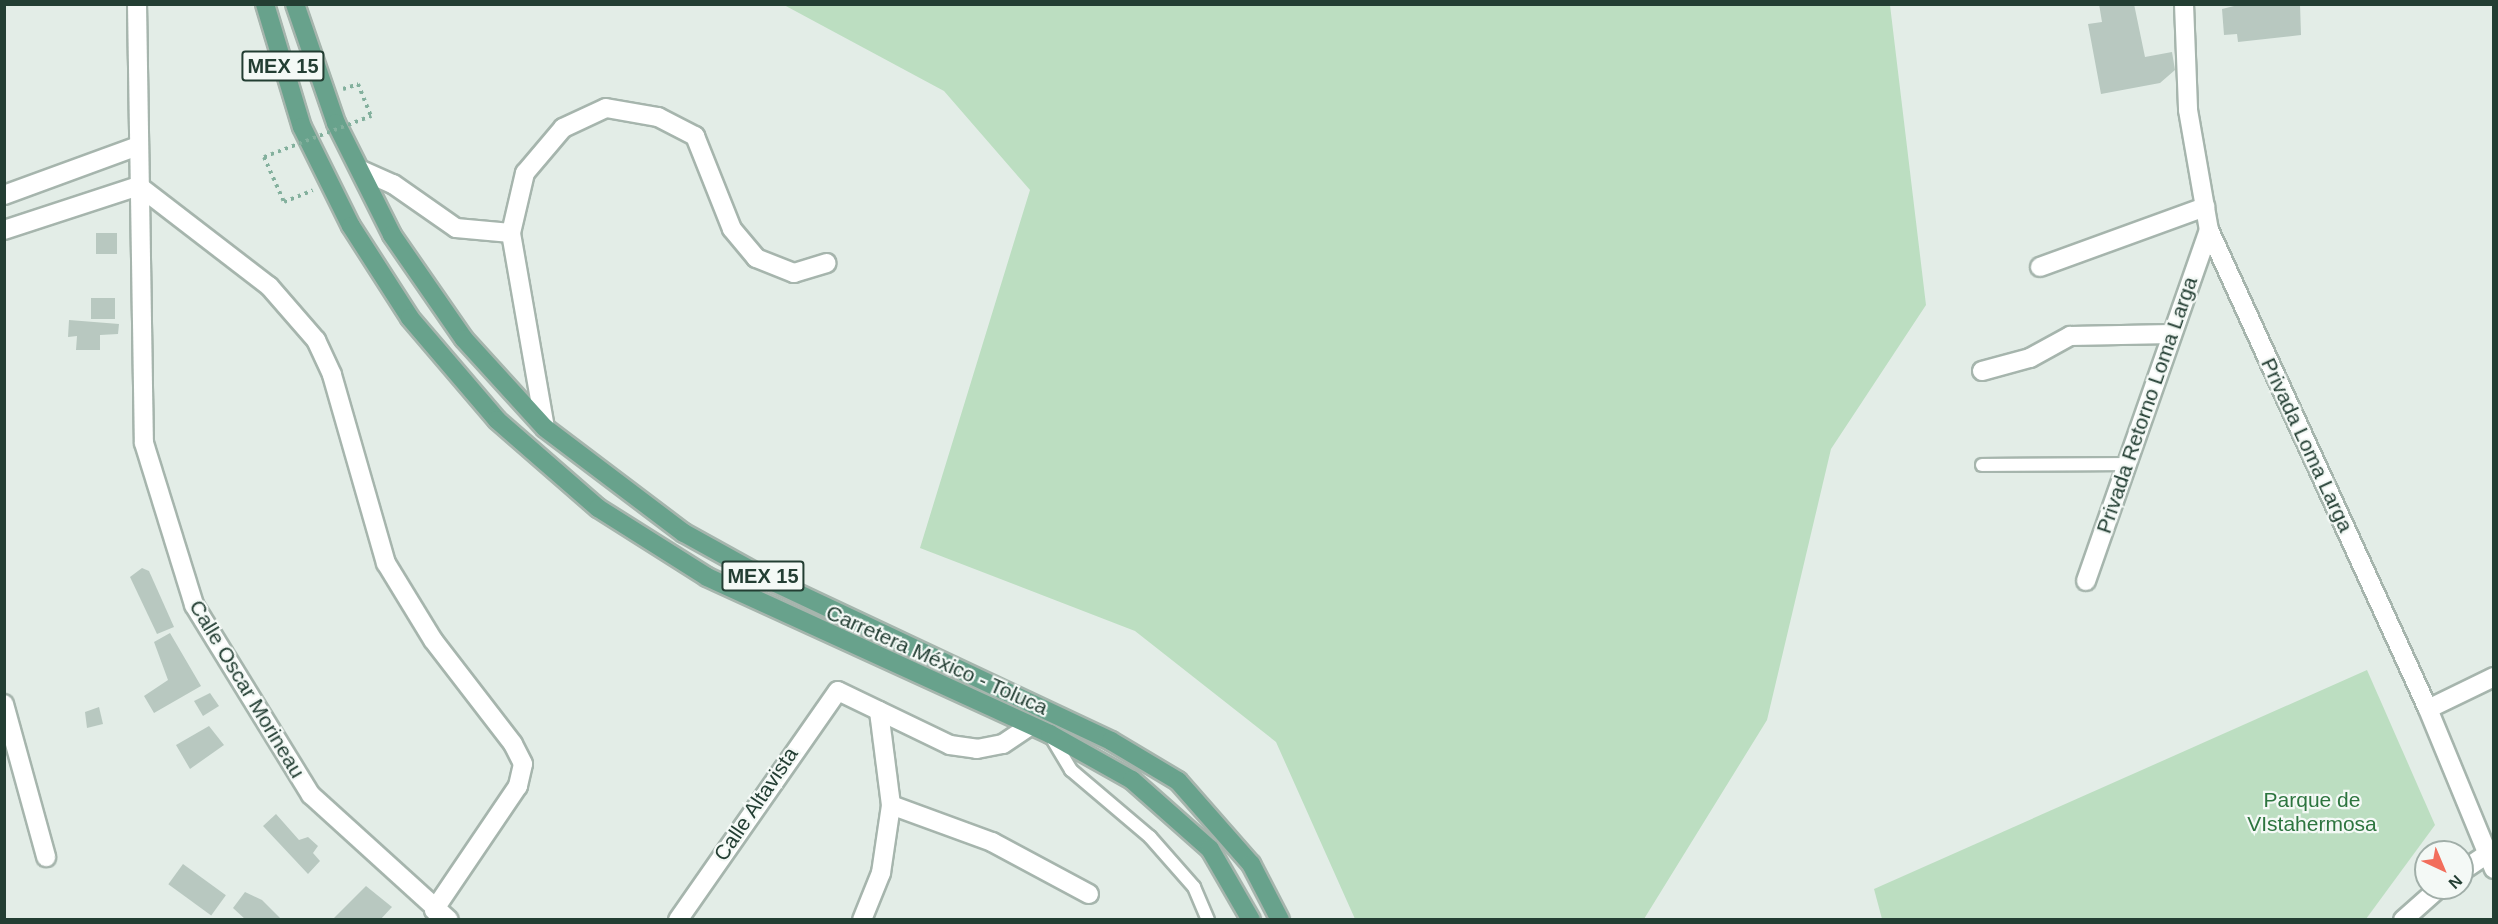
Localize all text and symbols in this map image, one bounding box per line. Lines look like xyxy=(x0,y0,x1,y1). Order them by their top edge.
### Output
road number: MEX 15 xyxy=(241,49,325,83)
street label: Privada Retorno Loma Larga xyxy=(2091,273,2203,537)
street label: Privada Loma Larga xyxy=(2256,354,2358,536)
road number: MEX 15 xyxy=(721,559,805,593)
street label: Calle Oscar Morineau xyxy=(184,595,310,783)
street label: Carretera México - Toluca xyxy=(822,600,1052,720)
street label: Calle Altavista xyxy=(708,742,804,866)
park label: Parque de VIstahermosa xyxy=(2247,787,2377,837)
north arrow xyxy=(2414,840,2474,900)
text: N xyxy=(2445,872,2466,892)

